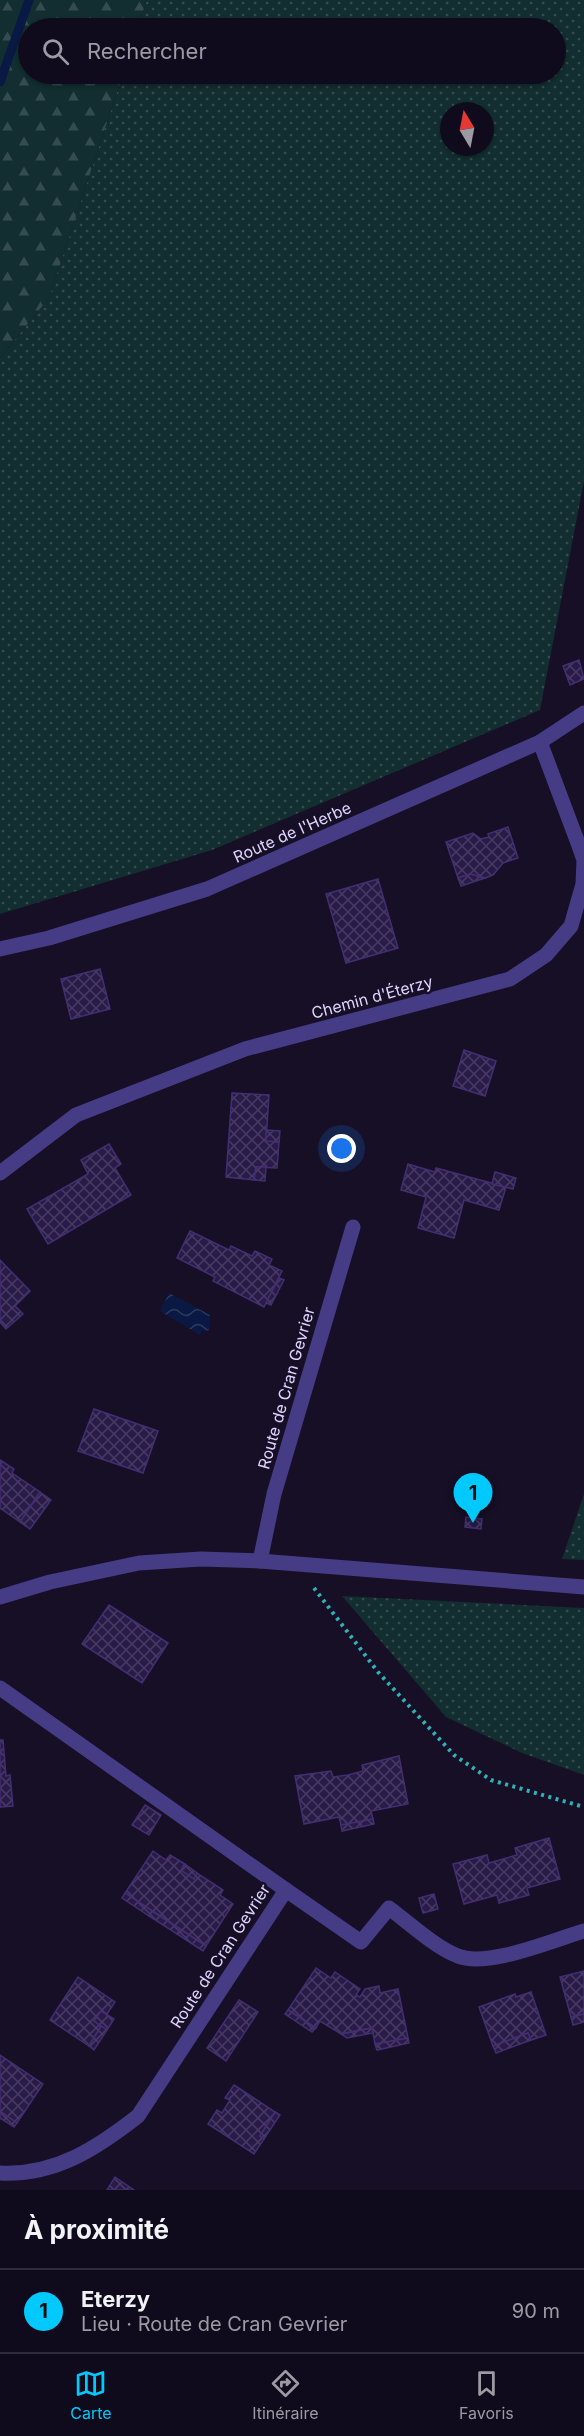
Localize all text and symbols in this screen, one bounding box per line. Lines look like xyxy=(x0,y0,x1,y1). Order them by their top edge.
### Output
search box xyxy=(18,18,566,84)
icon: search xyxy=(39,35,72,68)
text: Rechercher xyxy=(87,38,207,64)
north arrow xyxy=(440,102,494,156)
street label: Route de l'Herbe xyxy=(230,797,354,867)
street label: Chemin d'Éterzy xyxy=(309,971,435,1023)
your location xyxy=(327,1134,356,1163)
street label: Route de Cran Gevrier xyxy=(253,1305,319,1471)
pin: 1 xyxy=(454,1474,492,1523)
street label: Route de Cran Gevrier xyxy=(166,1880,274,2032)
text: À proximité xyxy=(24,2214,169,2245)
text: Eterzy xyxy=(81,2286,150,2312)
text: 1 xyxy=(39,2299,48,2323)
text: 90 m xyxy=(512,2299,560,2323)
text: Lieu · Route de Cran Gevrier xyxy=(81,2312,347,2336)
tab: Carte xyxy=(70,2367,112,2423)
tab: Itinéraire xyxy=(252,2367,319,2423)
tab: Favoris xyxy=(459,2367,514,2423)

